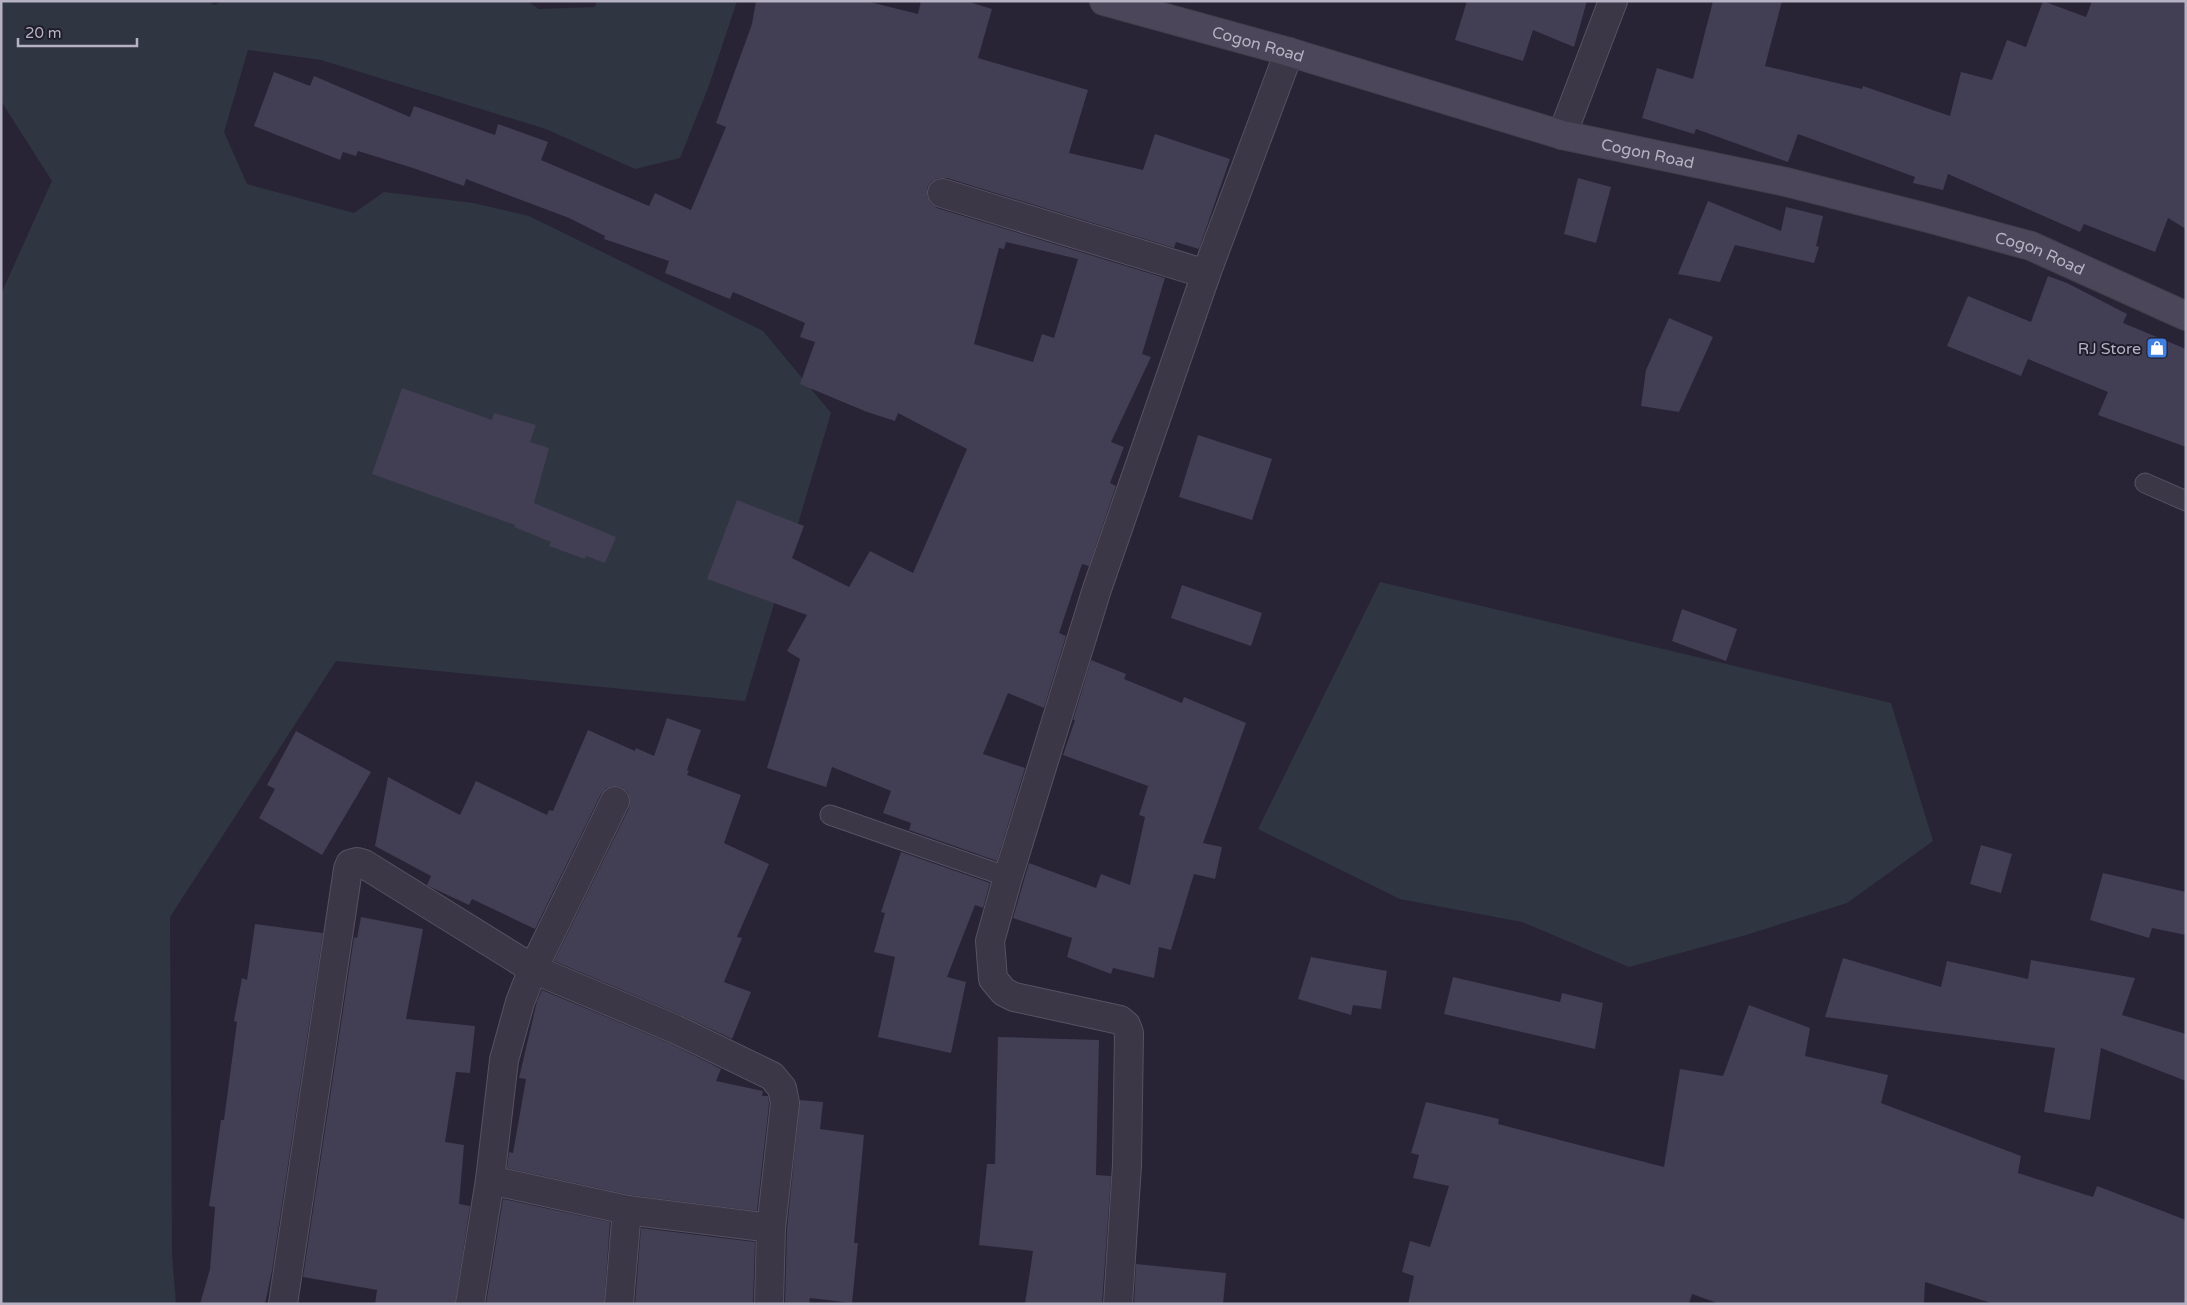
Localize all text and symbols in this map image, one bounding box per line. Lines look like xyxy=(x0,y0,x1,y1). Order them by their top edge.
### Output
scale bar xyxy=(18,15,136,47)
street label: Cogon Road xyxy=(1210,22,1306,67)
text: 20 m xyxy=(25,24,62,42)
street label: Cogon Road xyxy=(1599,134,1696,174)
street label: Cogon Road xyxy=(1993,228,2088,280)
shop icon: RJ Store xyxy=(2145,336,2169,360)
place label: RJ Store xyxy=(2078,339,2141,359)

